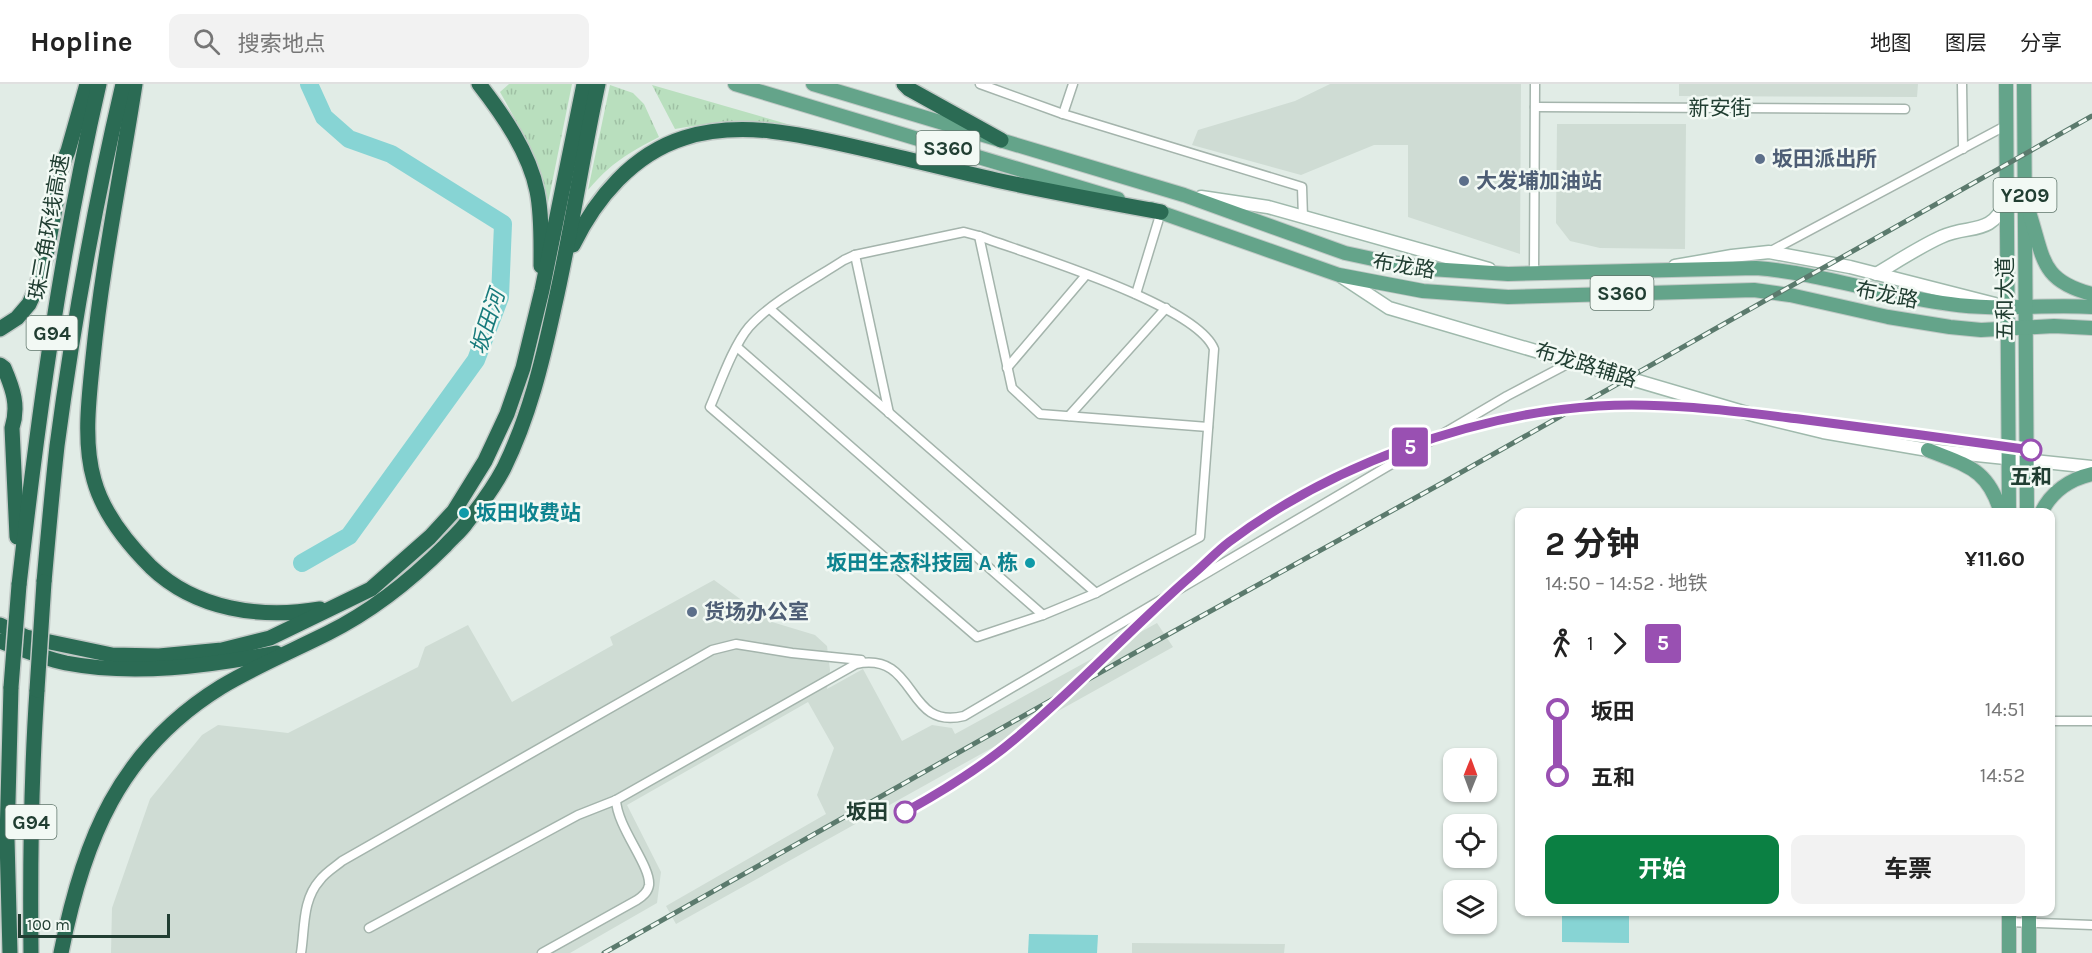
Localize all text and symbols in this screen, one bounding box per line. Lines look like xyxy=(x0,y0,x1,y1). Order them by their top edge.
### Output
search box xyxy=(169,14,589,68)
text: Hopline xyxy=(30,25,133,58)
icon: search xyxy=(190,25,223,58)
text: 搜索地点 xyxy=(238,31,326,57)
text: 地图 xyxy=(1870,31,1912,55)
text: 图层 xyxy=(1945,31,1987,55)
text: 分享 xyxy=(2020,31,2062,55)
street label: 新安街 xyxy=(1689,96,1752,120)
road number: S360 xyxy=(916,131,980,165)
place label: 坂田派出所 xyxy=(1772,147,1877,171)
marker: 坂田派出所 xyxy=(1753,152,1767,166)
street label: 珠三角环线高速 xyxy=(24,153,74,301)
place label: 大发埔加油站 xyxy=(1476,169,1602,193)
marker: 大发埔加油站 xyxy=(1457,174,1471,188)
road number: Y209 xyxy=(1994,178,2056,212)
street label: 布龙路 xyxy=(1371,249,1437,283)
street label: 五和大道 xyxy=(1993,257,2017,341)
road number: S360 xyxy=(1590,276,1654,310)
street label: 布龙路 xyxy=(1854,277,1920,313)
water label: 坂田河 xyxy=(465,283,512,358)
road number: G94 xyxy=(26,316,78,350)
street label: 布龙路辅路 xyxy=(1532,338,1640,392)
line badge: 5 xyxy=(1390,428,1430,466)
text: 5 xyxy=(1404,435,1416,459)
marker: 五和 xyxy=(2020,439,2042,461)
place label: 五和 xyxy=(2010,465,2052,489)
place label: 坂田收费站 xyxy=(476,501,581,525)
marker: 坂田收费站 xyxy=(457,506,471,520)
text: 2 分钟 xyxy=(1545,525,1639,563)
text: ¥11.60 xyxy=(1964,546,2025,572)
place label: 坂田生态科技园 A 栋 xyxy=(826,551,1018,575)
marker: 坂田生态科技园 A 栋 xyxy=(1023,556,1037,570)
text: 14:50 – 14:52 · 地铁 xyxy=(1545,572,1708,595)
place label: 货场办公室 xyxy=(704,600,809,624)
marker: 货场办公室 xyxy=(685,605,699,619)
icon: walk xyxy=(1545,627,1578,660)
icon: forward xyxy=(1603,627,1636,660)
text: 5 xyxy=(1657,631,1669,655)
text: 1 xyxy=(1587,632,1594,655)
text: 14:51 xyxy=(1985,698,2025,721)
text: 坂田 xyxy=(1591,699,1635,725)
north arrow xyxy=(1443,748,1497,802)
map controls xyxy=(1443,748,1497,934)
text: 14:52 xyxy=(1980,764,2025,787)
text: 五和 xyxy=(1591,765,1635,791)
place label: 坂田 xyxy=(846,800,888,824)
marker: 坂田 xyxy=(894,801,916,823)
road number: G94 xyxy=(6,805,57,839)
button: locate xyxy=(1443,814,1497,868)
button: 开始 xyxy=(1545,835,1779,904)
button: 车票 xyxy=(1791,835,2025,904)
button: layers xyxy=(1443,880,1497,934)
scale bar xyxy=(18,911,170,938)
text: 100 m xyxy=(27,915,70,934)

